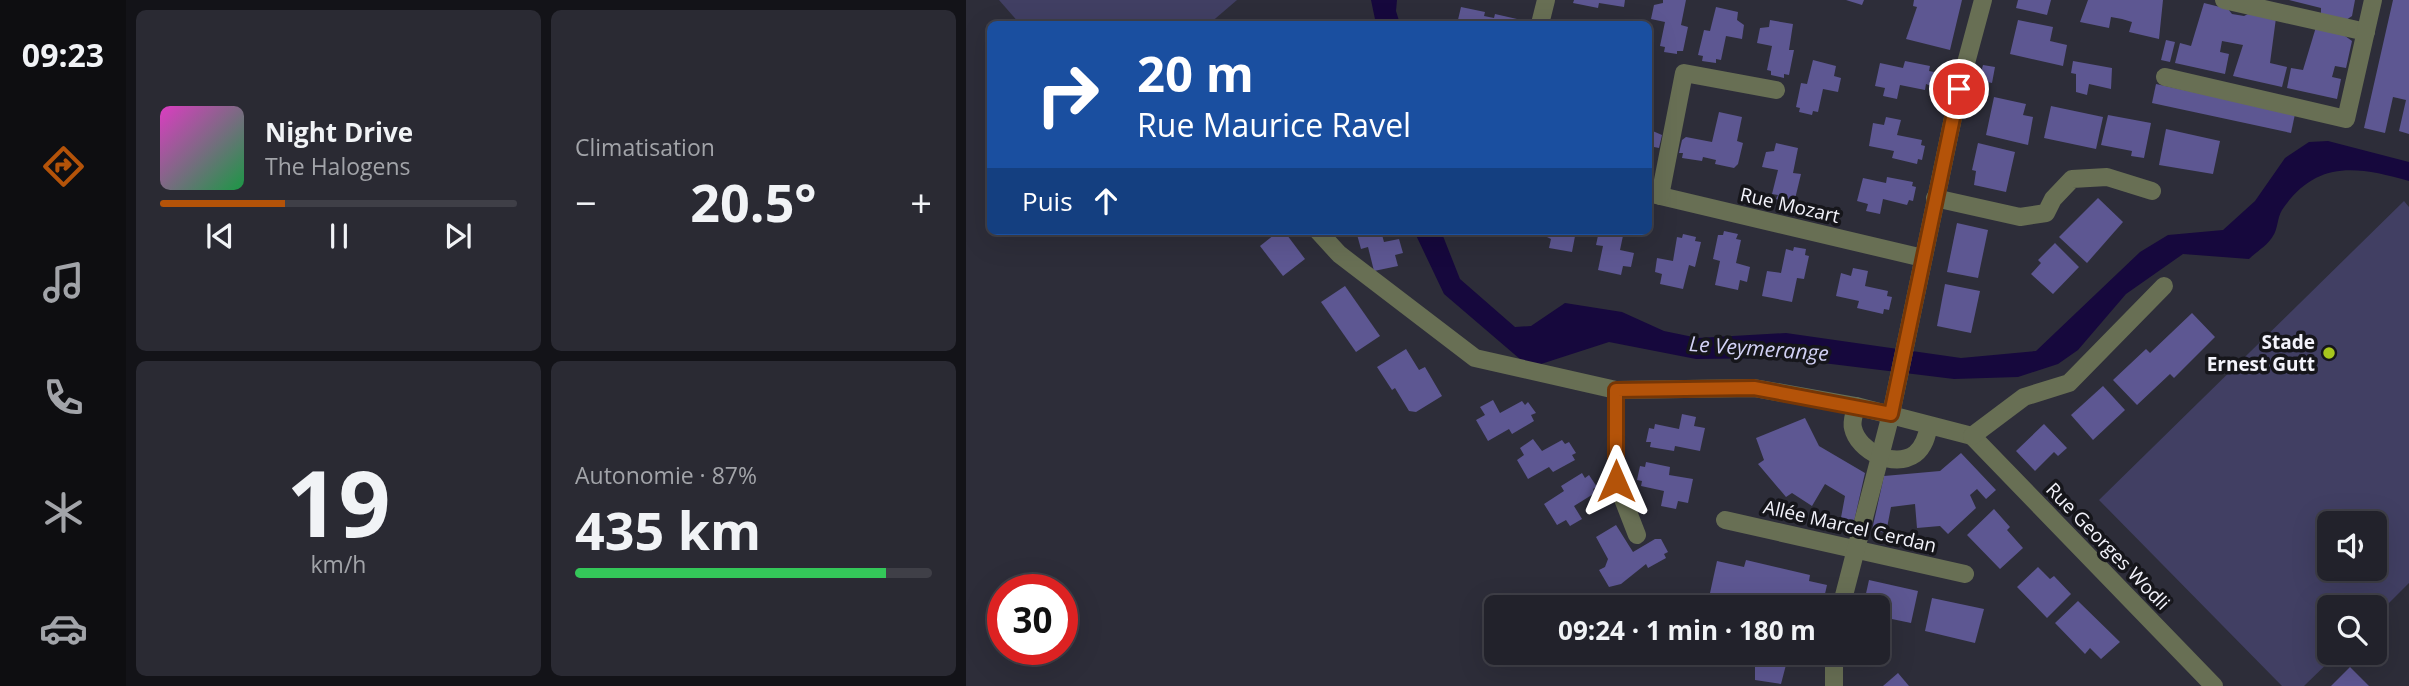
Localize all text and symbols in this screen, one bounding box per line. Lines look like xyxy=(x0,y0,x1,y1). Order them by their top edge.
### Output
text: 09:23 xyxy=(22,33,104,76)
text: 20 m xyxy=(1137,40,1254,106)
icon: right xyxy=(1022,49,1113,140)
pin xyxy=(1929,59,1989,119)
icon: arrive xyxy=(1940,70,1978,108)
text: Rue Maurice Ravel xyxy=(1137,103,1411,146)
text: Night Drive xyxy=(265,114,413,150)
text: Climatisation xyxy=(575,131,715,163)
icon: directions xyxy=(39,142,88,191)
text: The Halogens xyxy=(265,150,411,182)
text: 20.5° xyxy=(690,166,817,237)
text: − xyxy=(575,176,597,228)
text: + xyxy=(910,176,932,228)
street label: Rue Mozart xyxy=(1738,181,1843,229)
icon: ahead xyxy=(1087,182,1125,220)
text: Puis xyxy=(1022,183,1073,219)
icon: previous xyxy=(201,217,239,255)
icon: pause xyxy=(320,217,358,255)
icon: next xyxy=(439,217,477,255)
icon: music xyxy=(39,258,88,307)
water label: Le Veymerange xyxy=(1688,329,1830,367)
place label: Stade Ernest Gutt xyxy=(2207,329,2315,377)
marker: Stade Ernest Gutt xyxy=(2321,345,2337,361)
icon: phone xyxy=(39,373,88,422)
text: 19 xyxy=(286,440,391,564)
position arrow xyxy=(1579,444,1653,518)
text: Autonomie · 87% xyxy=(575,459,757,491)
street label: Rue Georges Wodli xyxy=(2040,477,2176,615)
icon: climate xyxy=(39,488,88,537)
street label: Allée Marcel Cerdan xyxy=(1761,493,1939,559)
text: 435 km xyxy=(575,494,761,565)
map controls xyxy=(2317,511,2387,665)
button: sound xyxy=(2317,511,2387,581)
text: km/h xyxy=(311,548,366,580)
speed limit sign: 30 xyxy=(987,574,1078,665)
button: search xyxy=(2317,595,2387,665)
icon: car xyxy=(39,604,88,653)
text: 09:24 · 1 min · 180 m xyxy=(1558,612,1816,648)

